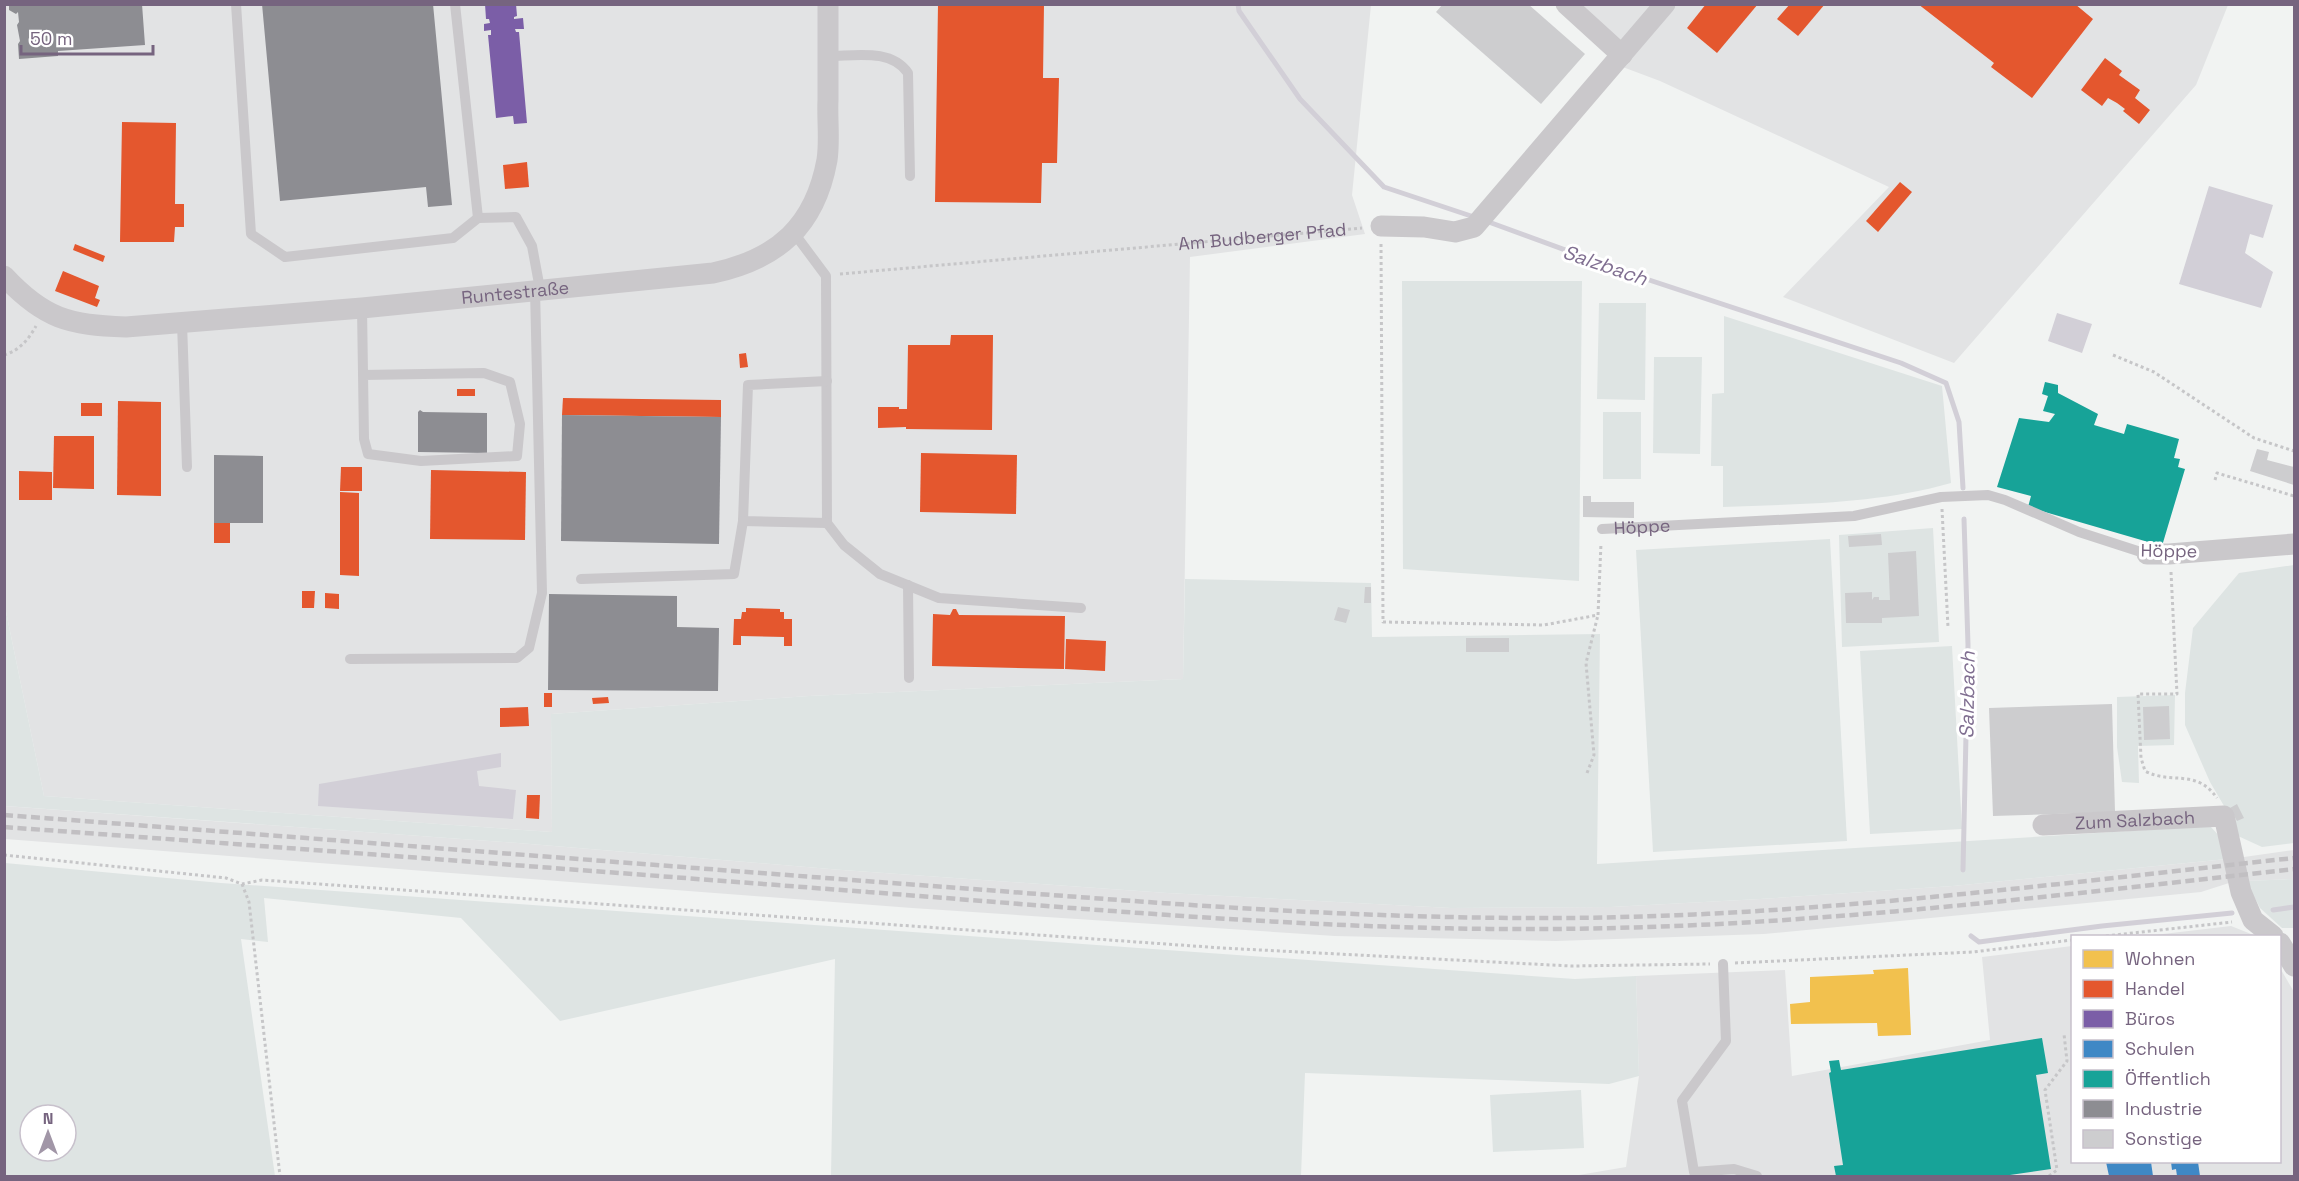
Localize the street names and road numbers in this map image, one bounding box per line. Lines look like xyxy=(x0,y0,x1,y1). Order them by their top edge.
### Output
street label: Am Budberger Pfad xyxy=(1177,217,1347,255)
street label: Runtestraße xyxy=(460,275,570,309)
street label: Höppe xyxy=(1613,513,1671,539)
street label: Höppe xyxy=(2140,539,2198,562)
street label: Zum Salzbach xyxy=(2074,805,2195,834)

